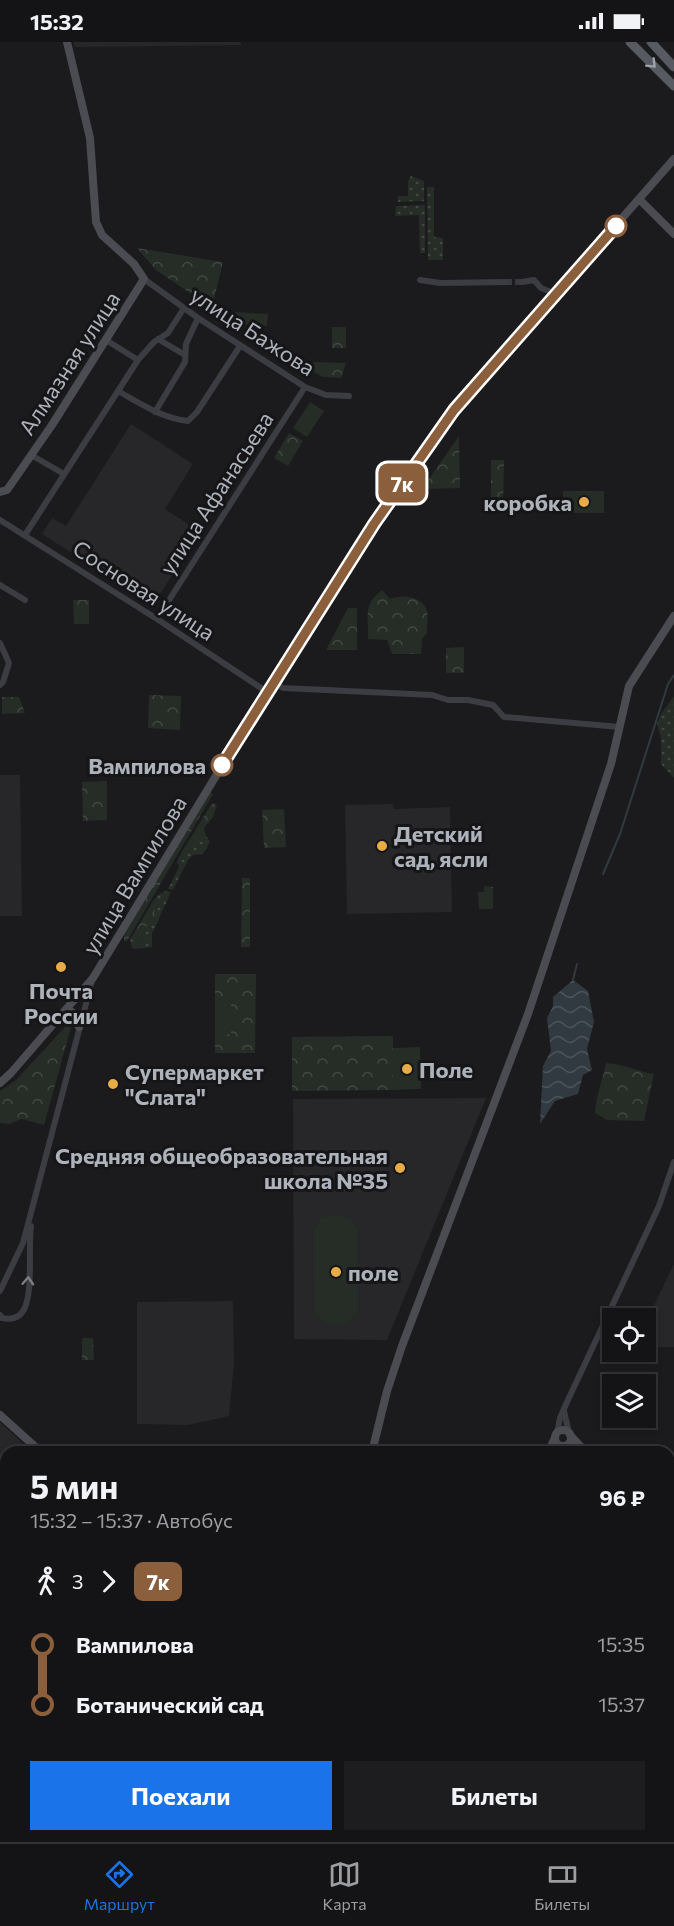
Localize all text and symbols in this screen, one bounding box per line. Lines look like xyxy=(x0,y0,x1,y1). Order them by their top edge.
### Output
text: 15:32 xyxy=(30,8,84,35)
one-way arrow xyxy=(645,56,656,67)
unlabelled marker xyxy=(605,215,627,237)
street label: улица Бажова xyxy=(186,281,320,381)
street label: Алмазная улица xyxy=(13,286,125,440)
street label: улица Афанасьева xyxy=(153,407,279,579)
line badge: 7к xyxy=(375,464,429,502)
text: 7к xyxy=(390,471,414,496)
place label: коробка xyxy=(483,489,572,516)
marker: коробка xyxy=(577,495,591,509)
street label: Сосновая улица xyxy=(68,534,220,646)
place label: Вампилова xyxy=(88,752,206,779)
marker: Вампилова xyxy=(211,754,233,776)
street label: улица Вампилова xyxy=(76,791,192,959)
place label: Детский сад, ясли xyxy=(394,820,488,872)
marker: Детский сад, ясли xyxy=(375,839,389,853)
marker: Почта России xyxy=(54,960,68,974)
place label: Почта России xyxy=(24,977,98,1029)
place label: Поле xyxy=(419,1056,473,1083)
place label: Супермаркет "Слата" xyxy=(125,1058,264,1110)
marker: Поле xyxy=(400,1062,414,1076)
marker: Супермаркет "Слата" xyxy=(106,1077,120,1091)
place label: Средняя общеобразовательная школа №35 xyxy=(55,1142,388,1194)
marker: Средняя общеобразовательная школа №35 xyxy=(393,1161,407,1175)
place label: поле xyxy=(348,1259,399,1286)
marker: поле xyxy=(329,1265,343,1279)
one-way arrow xyxy=(22,1277,35,1286)
map controls xyxy=(602,1308,656,1428)
button: locate xyxy=(602,1308,656,1362)
button: layers xyxy=(602,1374,656,1428)
text: 5 мин xyxy=(30,1465,118,1506)
text: 96 ₽ xyxy=(599,1484,645,1511)
text: 15:32 – 15:37 · Автобус xyxy=(30,1508,233,1532)
icon: walk xyxy=(30,1565,63,1598)
icon: forward xyxy=(92,1565,125,1598)
text: 3 xyxy=(72,1569,83,1593)
text: 7к xyxy=(146,1569,170,1594)
text: Вампилова xyxy=(76,1631,194,1658)
text: 15:35 xyxy=(597,1632,645,1656)
text: Ботанический сад xyxy=(76,1691,263,1718)
text: 15:37 xyxy=(598,1692,645,1716)
button: Поехали xyxy=(30,1761,332,1830)
button: Билеты xyxy=(344,1761,645,1830)
tab: Маршрут xyxy=(84,1858,155,1913)
tab: Карта xyxy=(322,1858,367,1913)
tab: Билеты xyxy=(534,1858,590,1913)

